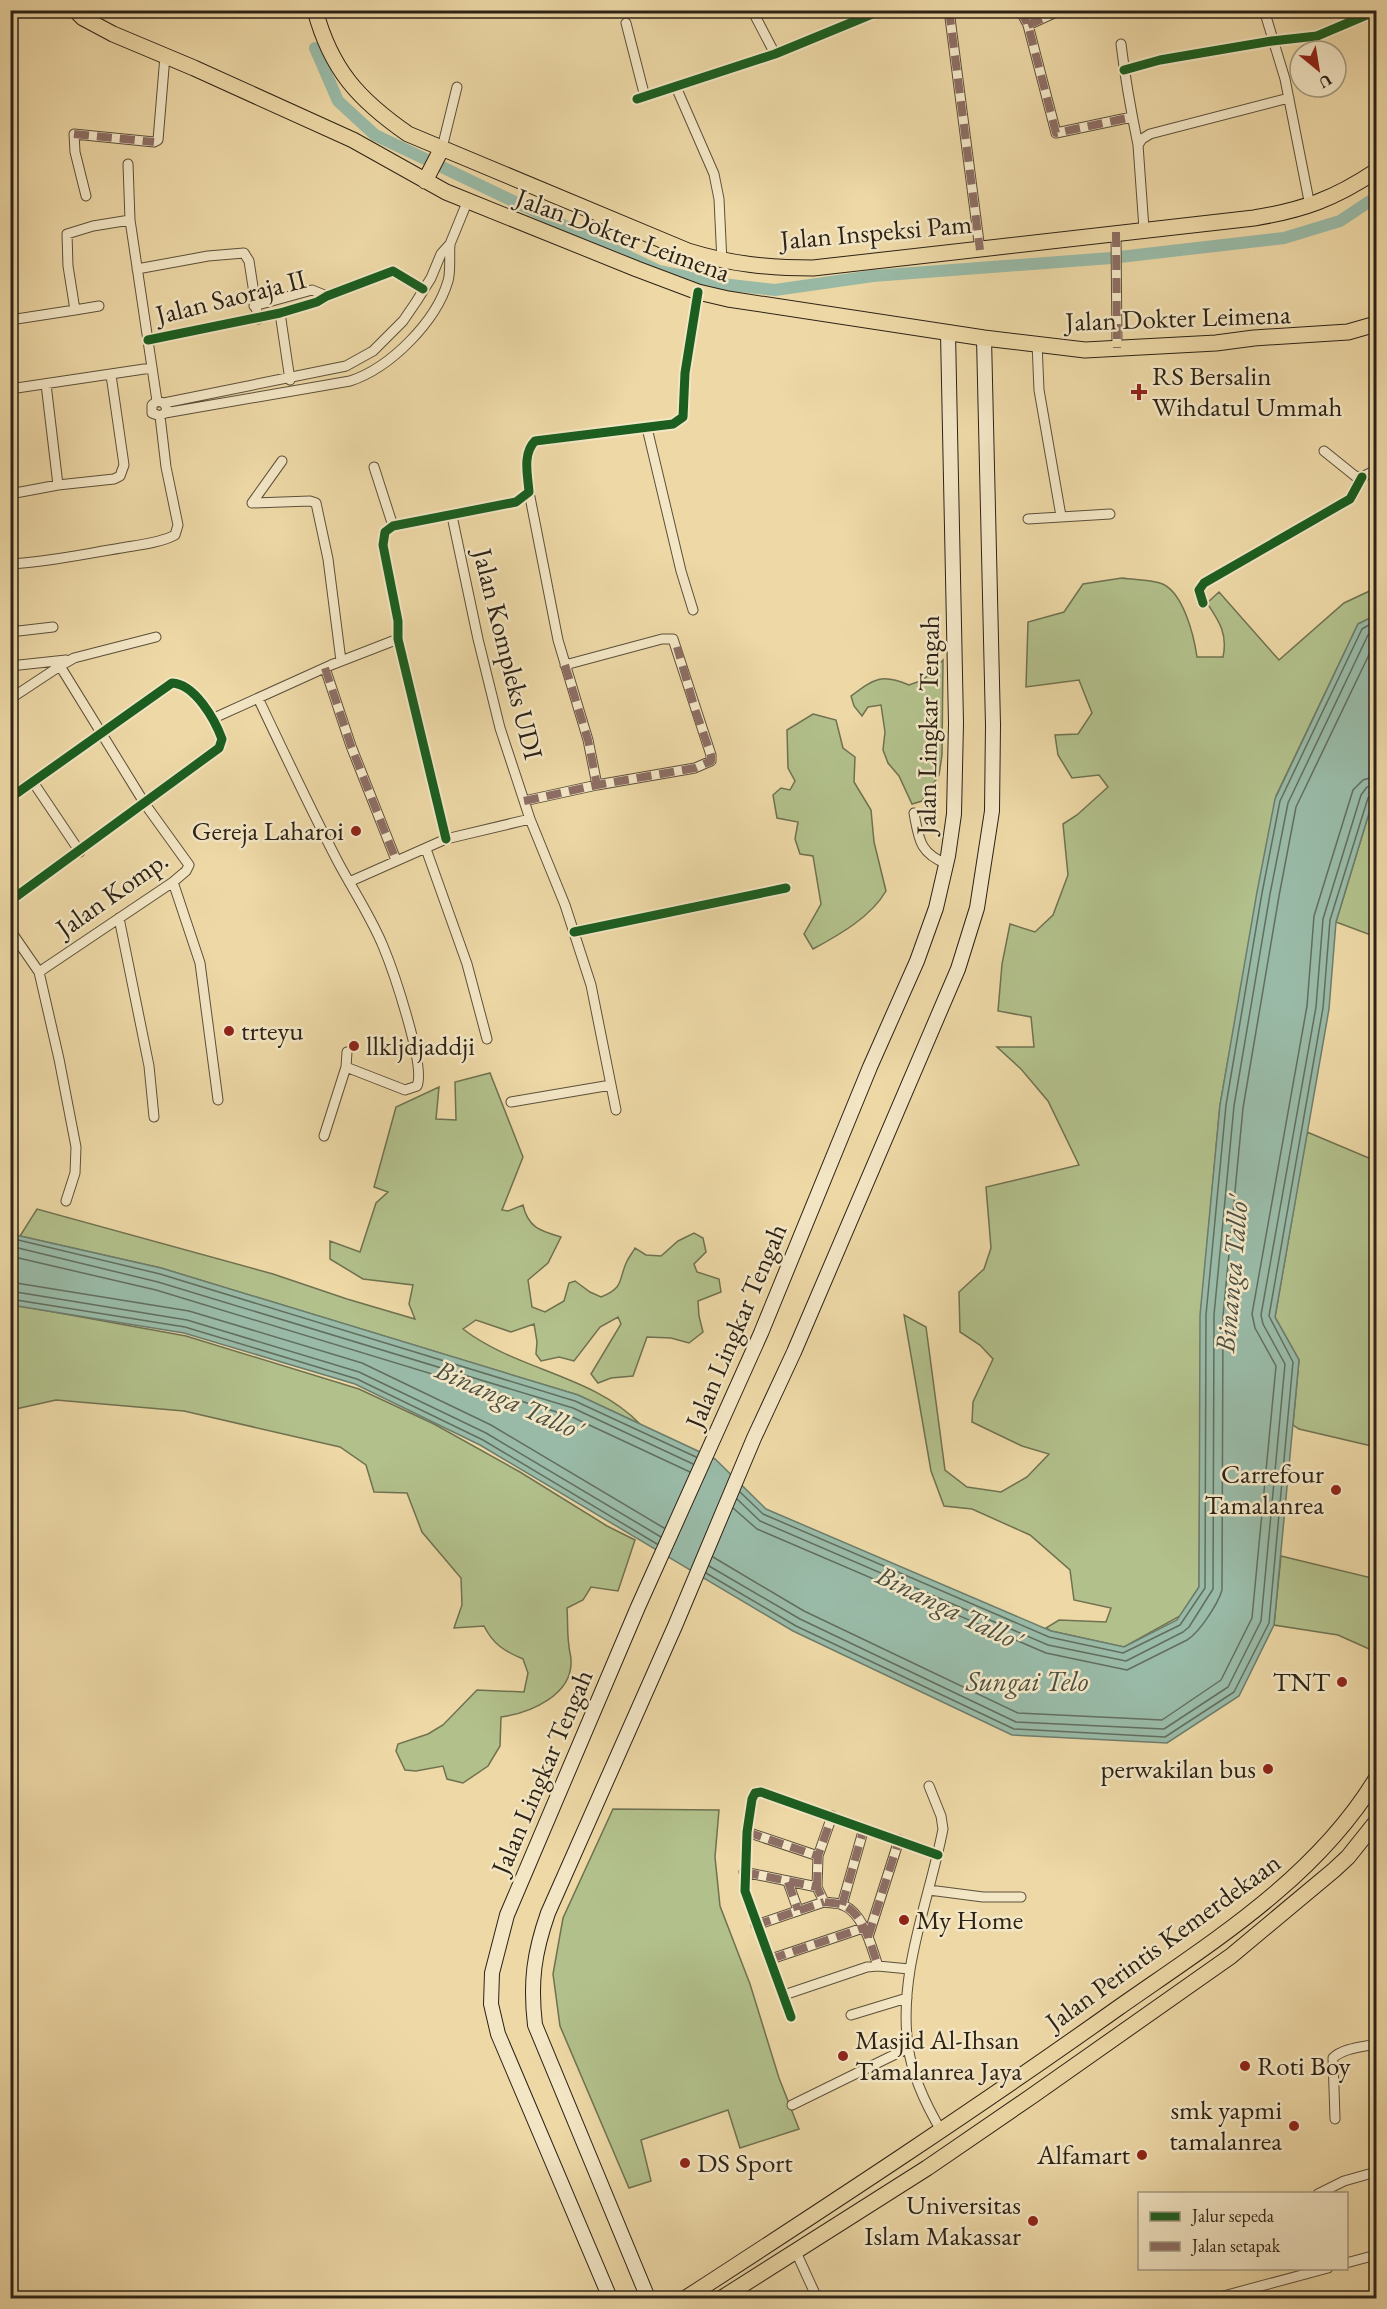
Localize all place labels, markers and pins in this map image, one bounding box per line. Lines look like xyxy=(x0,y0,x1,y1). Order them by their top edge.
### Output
place label: RS Bersalin Wihdatul Ummah xyxy=(1152,358,1342,424)
marker: RS Bersalin Wihdatul Ummah xyxy=(1130,383,1148,401)
place label: Gereja Laharoi xyxy=(192,813,344,848)
marker: Gereja Laharoi xyxy=(349,824,363,838)
place label: trteyu xyxy=(241,1013,304,1048)
marker: trteyu xyxy=(222,1024,236,1038)
place label: llkljdjaddji xyxy=(366,1028,475,1063)
marker: llkljdjaddji xyxy=(347,1039,361,1053)
place label: Carrefour Tamalanrea xyxy=(1204,1456,1324,1522)
marker: Carrefour Tamalanrea xyxy=(1329,1483,1343,1497)
place label: TNT xyxy=(1272,1664,1331,1699)
marker: TNT xyxy=(1335,1675,1349,1689)
place label: perwakilan bus xyxy=(1101,1751,1256,1786)
marker: perwakilan bus xyxy=(1261,1762,1275,1776)
place label: My Home xyxy=(916,1902,1023,1937)
marker: My Home xyxy=(897,1913,911,1927)
place label: Masjid Al-Ihsan Tamalanrea Jaya xyxy=(855,2022,1022,2088)
place label: Roti Boy xyxy=(1257,2048,1351,2083)
marker: Masjid Al-Ihsan Tamalanrea Jaya xyxy=(836,2049,850,2063)
marker: Roti Boy xyxy=(1238,2059,1252,2073)
place label: smk yapmi tamalanrea xyxy=(1169,2092,1282,2158)
marker: smk yapmi tamalanrea xyxy=(1287,2119,1301,2133)
place label: Alfamart xyxy=(1036,2137,1131,2172)
place label: DS Sport xyxy=(697,2145,793,2180)
marker: Alfamart xyxy=(1135,2148,1149,2162)
marker: DS Sport xyxy=(678,2156,692,2170)
place label: Universitas Islam Makassar xyxy=(864,2187,1021,2253)
marker: Universitas Islam Makassar xyxy=(1026,2214,1040,2228)

